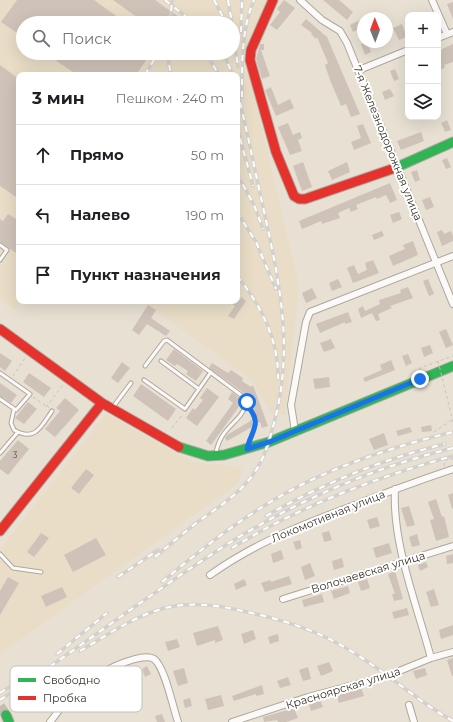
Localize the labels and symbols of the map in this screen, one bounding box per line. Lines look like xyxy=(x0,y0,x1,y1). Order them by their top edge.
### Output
north arrow xyxy=(357,12,393,48)
street label: 7-я Железнодорожная улица xyxy=(350,63,426,223)
route end xyxy=(411,370,429,388)
route start xyxy=(238,393,256,411)
house number: 3 xyxy=(12,449,18,460)
street label: Локомотивная улица xyxy=(269,487,387,545)
street label: Волочаевская улица xyxy=(309,548,427,596)
street label: Красноярская улица xyxy=(284,664,402,712)
legend xyxy=(10,666,142,712)
text: Свободно xyxy=(43,673,100,687)
text: Пробка xyxy=(43,691,87,705)

